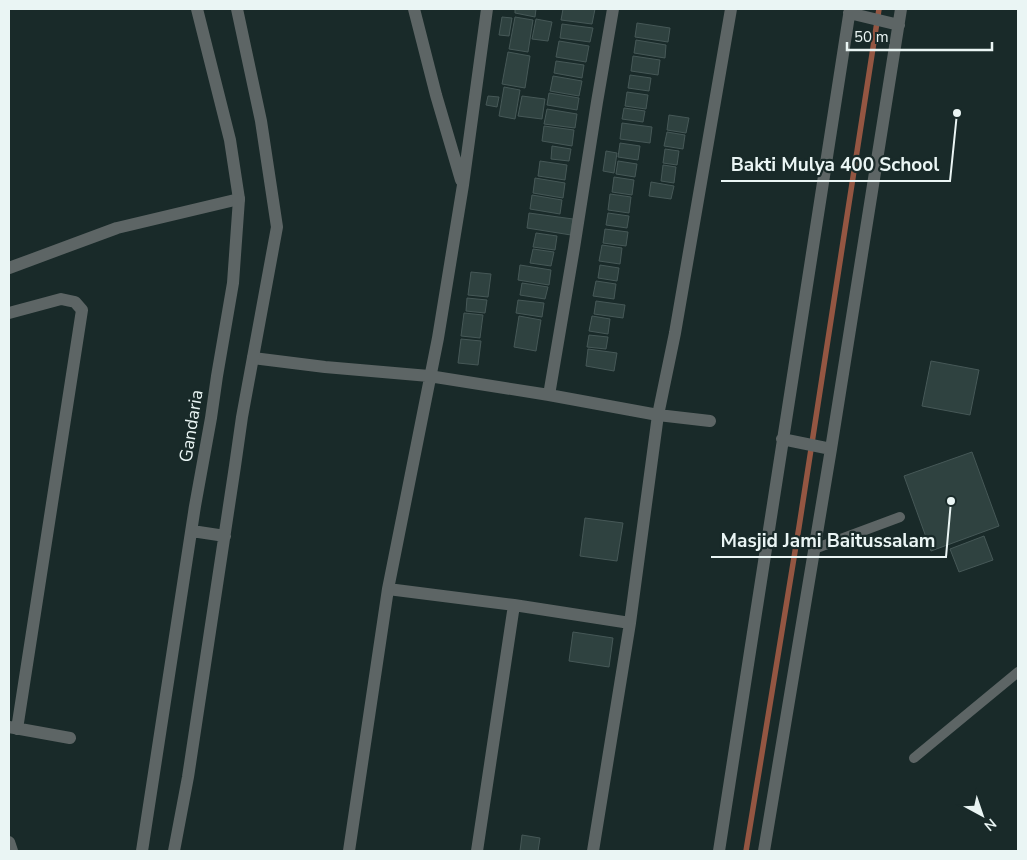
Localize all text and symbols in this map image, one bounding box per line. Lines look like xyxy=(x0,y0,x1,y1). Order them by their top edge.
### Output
scale bar xyxy=(847,20,992,52)
text: 50 m xyxy=(854,27,889,47)
callout: Bakti Mulya 400 School xyxy=(721,147,950,181)
text: Bakti Mulya 400 School xyxy=(731,152,939,178)
street label: Gandaria xyxy=(173,388,209,464)
callout: Masjid Jami Baitussalam xyxy=(711,523,946,557)
text: Masjid Jami Baitussalam xyxy=(721,528,935,554)
north arrow xyxy=(957,790,1007,840)
text: N xyxy=(980,814,1000,835)

